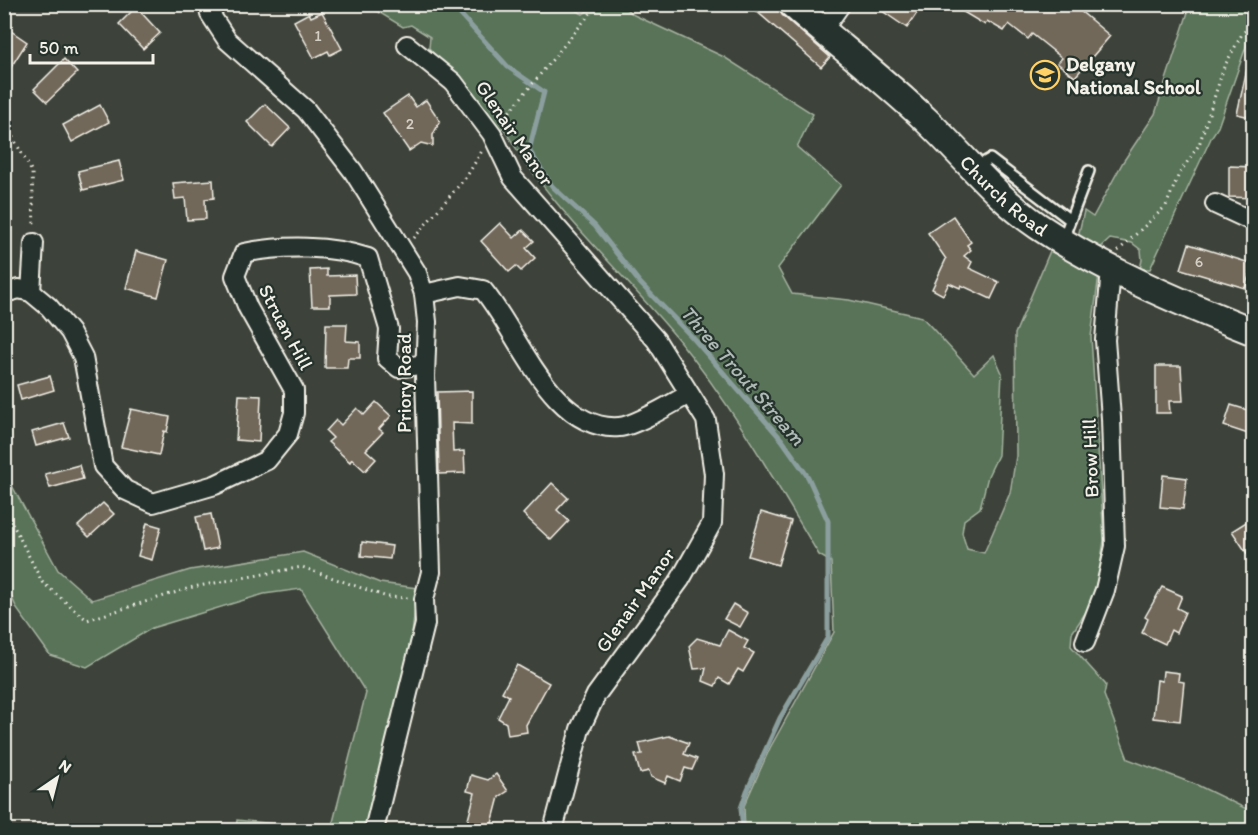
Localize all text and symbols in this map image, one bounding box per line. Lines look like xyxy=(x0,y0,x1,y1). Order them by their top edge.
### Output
house number: 1 xyxy=(314,26,322,45)
scale bar xyxy=(30,27,153,65)
text: 50 m xyxy=(39,37,79,59)
place label: Delgany National School xyxy=(1066,52,1201,99)
school or university icon: Delgany National School xyxy=(1029,59,1061,91)
street label: Glenair Manor xyxy=(471,76,559,191)
house number: 2 xyxy=(406,114,415,133)
street label: Church Road xyxy=(955,150,1053,241)
house number: 6 xyxy=(1195,252,1203,271)
street label: Struan Hill xyxy=(254,280,319,374)
water label: Three Trout Stream xyxy=(675,300,811,450)
street label: Priory Road xyxy=(392,333,416,433)
street label: Brow Hill xyxy=(1077,418,1103,498)
street label: Glenair Manor xyxy=(590,543,680,657)
north arrow xyxy=(27,748,87,808)
text: N xyxy=(55,755,75,777)

